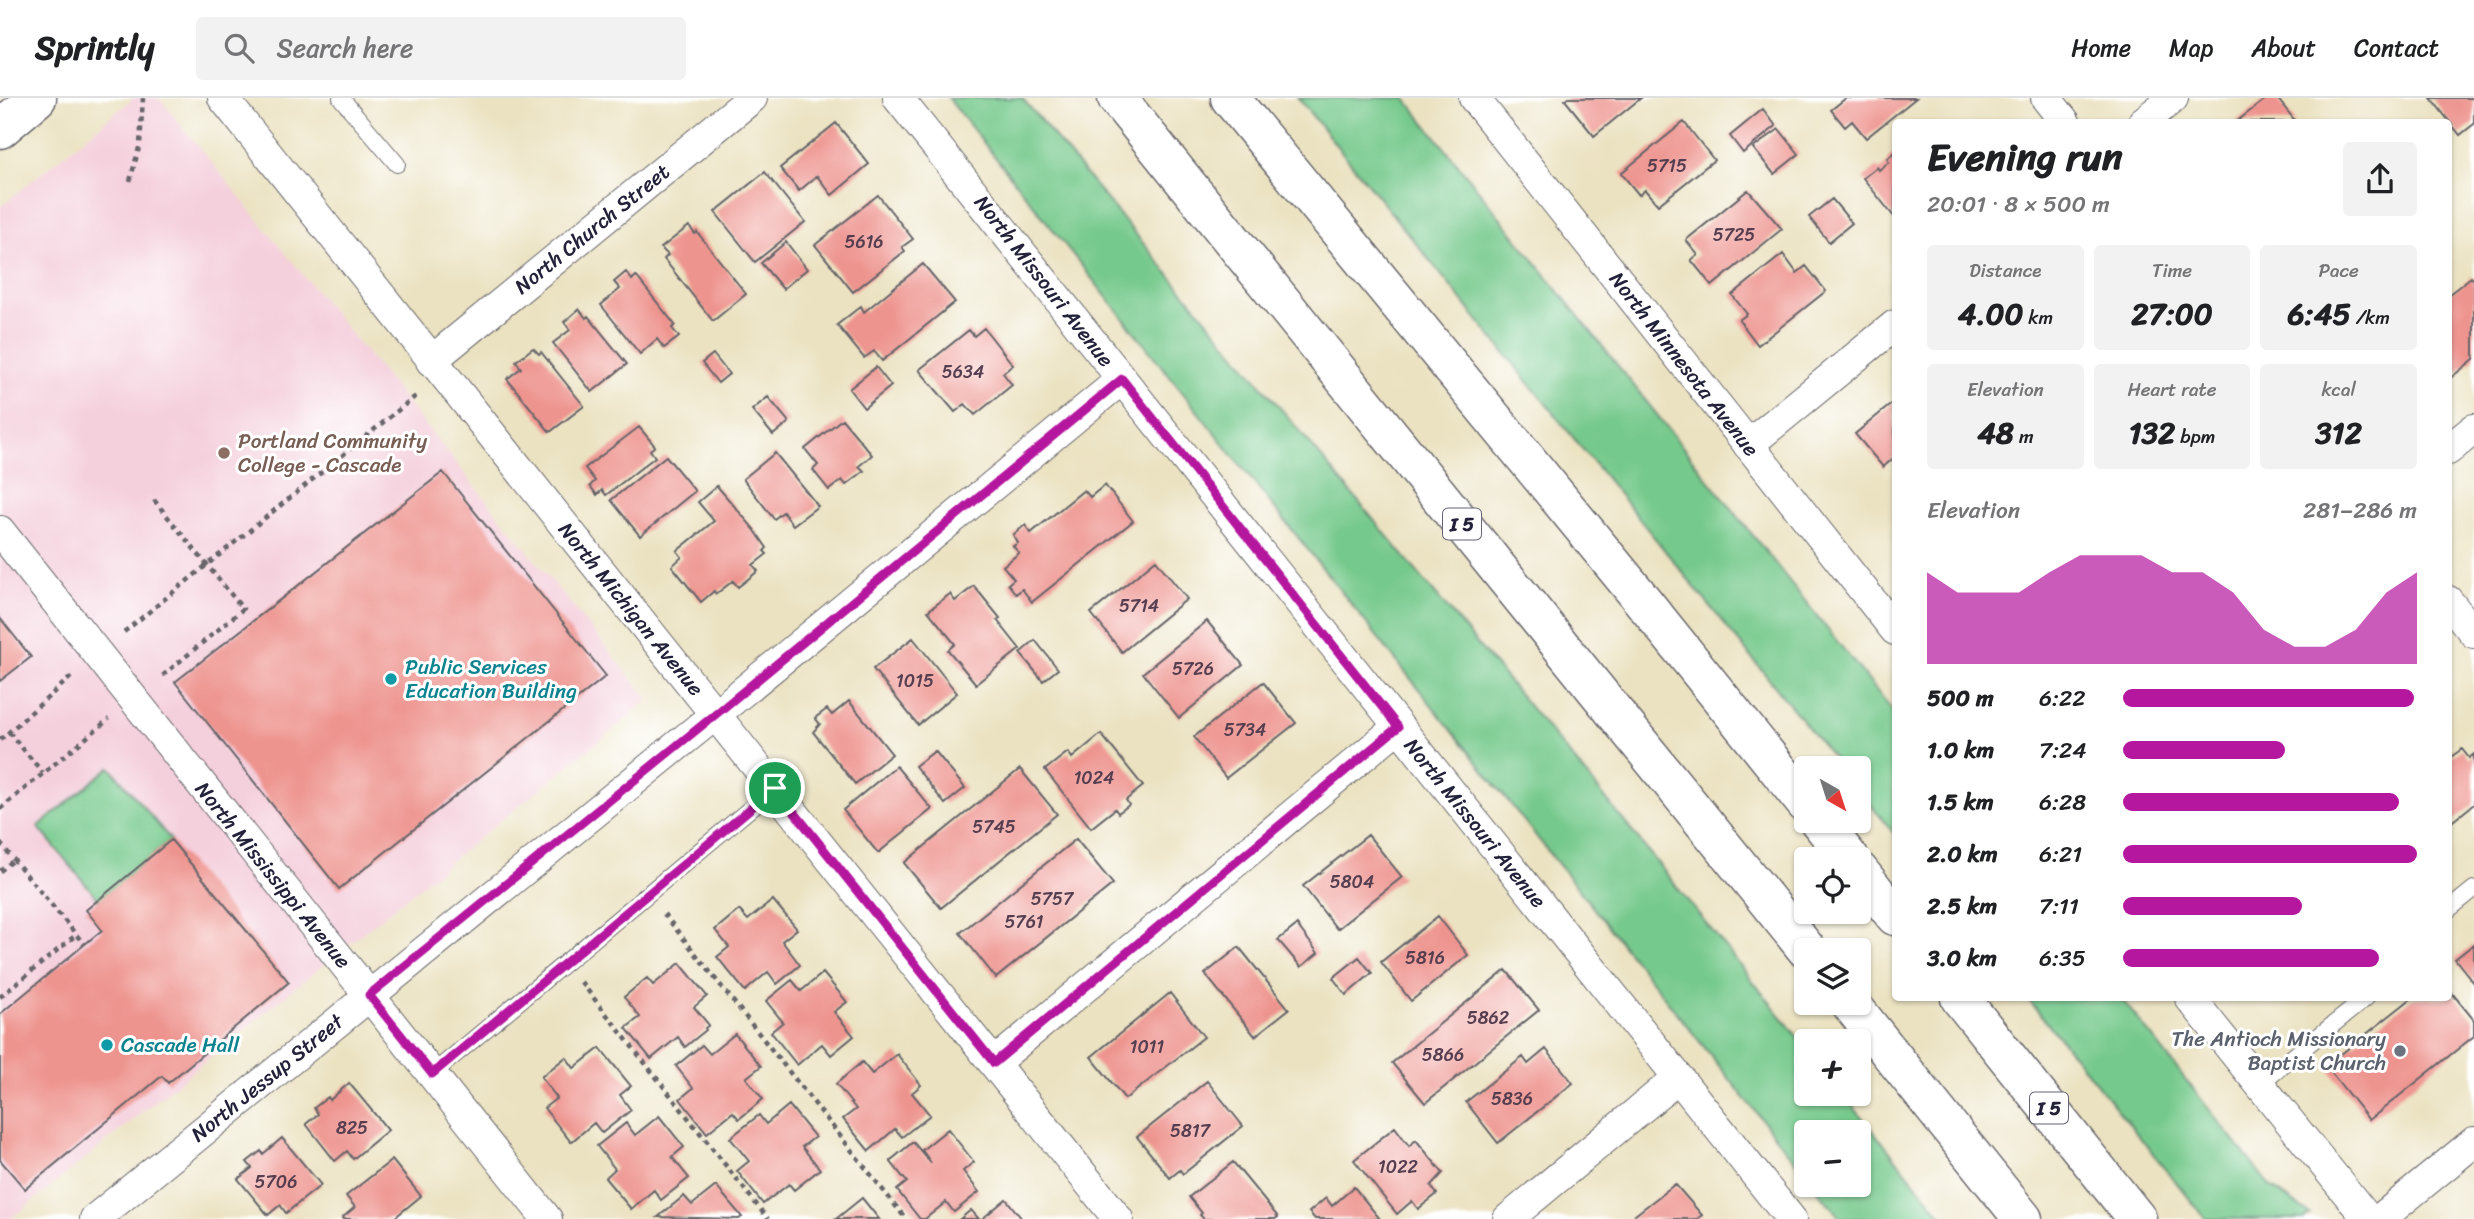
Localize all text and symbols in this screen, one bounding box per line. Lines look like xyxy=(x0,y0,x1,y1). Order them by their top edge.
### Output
search box xyxy=(196,17,686,80)
text: Sprintly xyxy=(35,19,154,77)
text: Search here xyxy=(276,25,413,71)
text: Home xyxy=(2071,27,2131,69)
text: Map xyxy=(2169,27,2213,69)
text: About xyxy=(2251,27,2316,69)
text: Contact xyxy=(2354,27,2439,69)
icon: search xyxy=(220,29,258,67)
text: Evening run xyxy=(1927,124,2123,191)
button: share xyxy=(2343,142,2417,216)
house number: 5715 xyxy=(1647,150,1687,182)
street label: North Church Street xyxy=(505,154,679,304)
text: 20:01 · 8 × 500 m xyxy=(1927,184,2110,225)
street label: North Missouri Avenue xyxy=(964,186,1124,376)
house number: 5725 xyxy=(1713,219,1755,251)
house number: 5616 xyxy=(844,226,884,258)
text: Distance xyxy=(1969,254,2041,287)
text: Time xyxy=(2152,254,2192,287)
text: Pace xyxy=(2319,254,2359,287)
street label: North Minnesota Avenue xyxy=(1599,263,1769,466)
text: 4.00 xyxy=(1958,287,2023,341)
text: 27:00 xyxy=(2131,287,2213,341)
text: 6:45 xyxy=(2288,287,2351,341)
text: km xyxy=(2023,301,2053,334)
text: /km xyxy=(2351,301,2390,334)
house number: 5634 xyxy=(942,356,984,388)
text: Elevation xyxy=(1967,373,2044,406)
text: Heart rate xyxy=(2127,373,2217,406)
text: kcal xyxy=(2321,373,2356,406)
text: 48 xyxy=(1977,406,2014,460)
text: 132 xyxy=(2129,406,2175,460)
text: 312 xyxy=(2315,406,2362,460)
text: m xyxy=(2014,420,2034,453)
text: bpm xyxy=(2175,420,2215,453)
place label: Portland Community College - Cascade xyxy=(238,422,427,484)
marker: Portland Community College - Cascade xyxy=(216,445,232,461)
text: Elevation xyxy=(1927,490,2020,531)
text: 281–286 m xyxy=(2303,490,2417,531)
road number: I 5 xyxy=(1443,508,1481,540)
street label: North Michigan Avenue xyxy=(548,513,714,705)
house number: 5714 xyxy=(1119,590,1159,622)
place label: Public Services Education Building xyxy=(405,648,577,710)
house number: 5726 xyxy=(1172,653,1214,685)
house number: 1015 xyxy=(896,665,934,697)
marker: Public Services Education Building xyxy=(383,671,399,687)
text: 500 m xyxy=(1927,678,1994,719)
text: 6:22 xyxy=(2039,678,2086,719)
house number: 5734 xyxy=(1224,714,1266,746)
street label: North Missouri Avenue xyxy=(1394,729,1556,917)
text: 1.0 km xyxy=(1927,730,1994,771)
text: 7:24 xyxy=(2039,730,2087,771)
north arrow xyxy=(1794,756,1871,833)
map controls xyxy=(1794,756,1871,1197)
pin xyxy=(745,758,805,818)
house number: 1024 xyxy=(1074,762,1114,794)
icon: arrive xyxy=(756,769,794,807)
street label: North Mississippi Avenue xyxy=(185,773,361,978)
text: 1.5 km xyxy=(1927,782,1994,823)
text: 6:28 xyxy=(2039,782,2086,823)
house number: 5745 xyxy=(972,811,1016,843)
text: 2.0 km xyxy=(1927,834,1998,875)
text: 6:21 xyxy=(2039,834,2082,875)
button: locate xyxy=(1794,847,1871,924)
house number: 5804 xyxy=(1330,866,1374,898)
house number: 5757 xyxy=(1031,883,1075,915)
text: 2.5 km xyxy=(1927,886,1997,927)
text: 7:11 xyxy=(2039,886,2079,927)
house number: 5761 xyxy=(1004,906,1044,938)
button: layers xyxy=(1794,938,1871,1015)
text: 3.0 km xyxy=(1927,938,1997,979)
text: 6:35 xyxy=(2039,938,2086,979)
house number: 5816 xyxy=(1405,942,1445,974)
house number: 5862 xyxy=(1467,1002,1509,1034)
street label: North Jessup Street xyxy=(182,1003,353,1152)
place label: The Antioch Missionary Baptist Church xyxy=(2172,1020,2386,1082)
place label: Cascade Hall xyxy=(121,1026,240,1064)
button: + xyxy=(1794,1029,1871,1106)
house number: 1011 xyxy=(1130,1031,1165,1063)
marker: Cascade Hall xyxy=(99,1037,115,1053)
house number: 5866 xyxy=(1422,1039,1464,1071)
marker: The Antioch Missionary Baptist Church xyxy=(2392,1043,2408,1059)
house number: 5836 xyxy=(1491,1083,1533,1115)
road number: I 5 xyxy=(2030,1092,2068,1124)
house number: 825 xyxy=(336,1112,368,1144)
house number: 5817 xyxy=(1170,1115,1212,1147)
button: − xyxy=(1794,1120,1871,1197)
house number: 1022 xyxy=(1378,1151,1418,1183)
house number: 5706 xyxy=(255,1166,297,1198)

